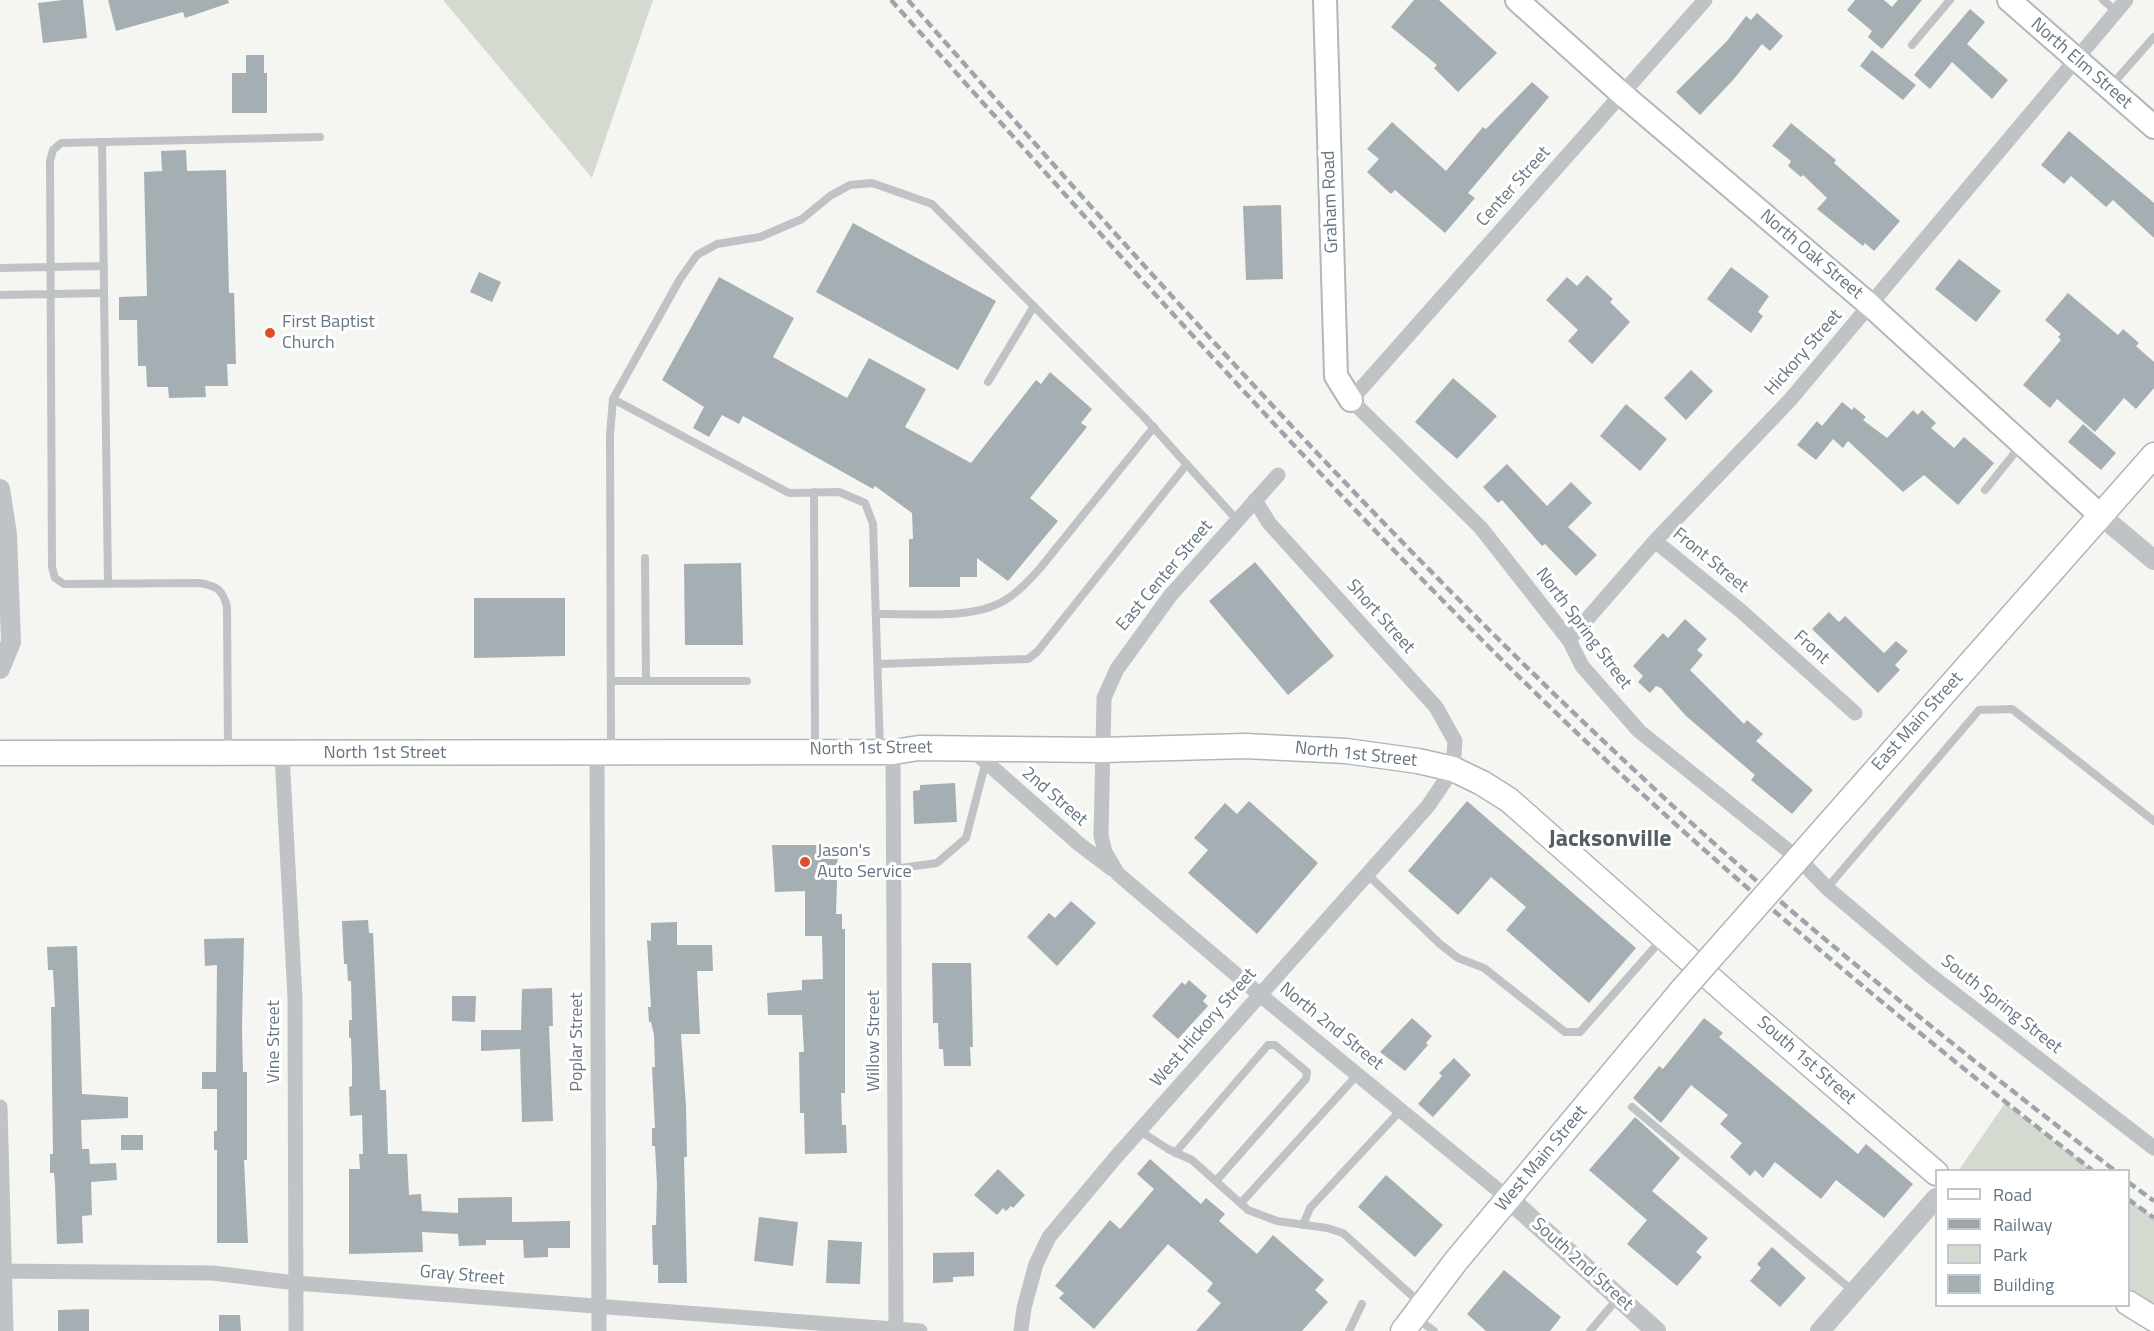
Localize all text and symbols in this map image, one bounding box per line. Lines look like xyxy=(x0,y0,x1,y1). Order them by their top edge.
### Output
street label: North Elm Street xyxy=(2026,14,2136,114)
street label: Center Street xyxy=(1472,142,1556,232)
street label: Graham Road xyxy=(1318,150,1344,254)
street label: North Oak Street xyxy=(1755,206,1867,304)
street label: Hickory Street xyxy=(1761,305,1847,401)
place label: First Baptist Church xyxy=(282,312,375,354)
marker: First Baptist Church xyxy=(263,326,277,340)
street label: East Center Street xyxy=(1112,516,1218,636)
street label: Front Street xyxy=(1668,524,1752,598)
street label: North Spring Street xyxy=(1530,564,1636,694)
street label: Short Street xyxy=(1341,576,1419,658)
street label: Front xyxy=(1789,626,1833,670)
street label: East Main Street xyxy=(1868,668,1968,776)
street label: North 1st Street xyxy=(809,737,933,761)
street label: North 1st Street xyxy=(1294,738,1418,772)
street label: North 1st Street xyxy=(324,743,446,765)
street label: 2nd Street xyxy=(1017,763,1091,831)
district label: Jacksonville xyxy=(1548,826,1672,854)
place label: Jason's Auto Service xyxy=(817,841,912,884)
marker: Jason's Auto Service xyxy=(798,855,812,869)
street label: South Spring Street xyxy=(1936,951,2066,1059)
street label: West Hickory Street xyxy=(1146,964,1262,1092)
street label: North 2nd Street xyxy=(1275,979,1387,1075)
street label: Willow Street xyxy=(864,990,886,1092)
street label: Poplar Street xyxy=(567,992,589,1092)
street label: Vine Street xyxy=(264,1000,286,1084)
street label: South 1st Street xyxy=(1752,1012,1860,1110)
street label: West Main Street xyxy=(1491,1102,1593,1216)
legend xyxy=(1935,1169,2130,1307)
text: Road xyxy=(1993,1181,2032,1208)
text: Railway xyxy=(1993,1211,2052,1238)
street label: South 2nd Street xyxy=(1527,1214,1637,1316)
text: Park xyxy=(1993,1241,2027,1268)
street label: Gray Street xyxy=(419,1262,505,1290)
text: Building xyxy=(1993,1271,2054,1298)

